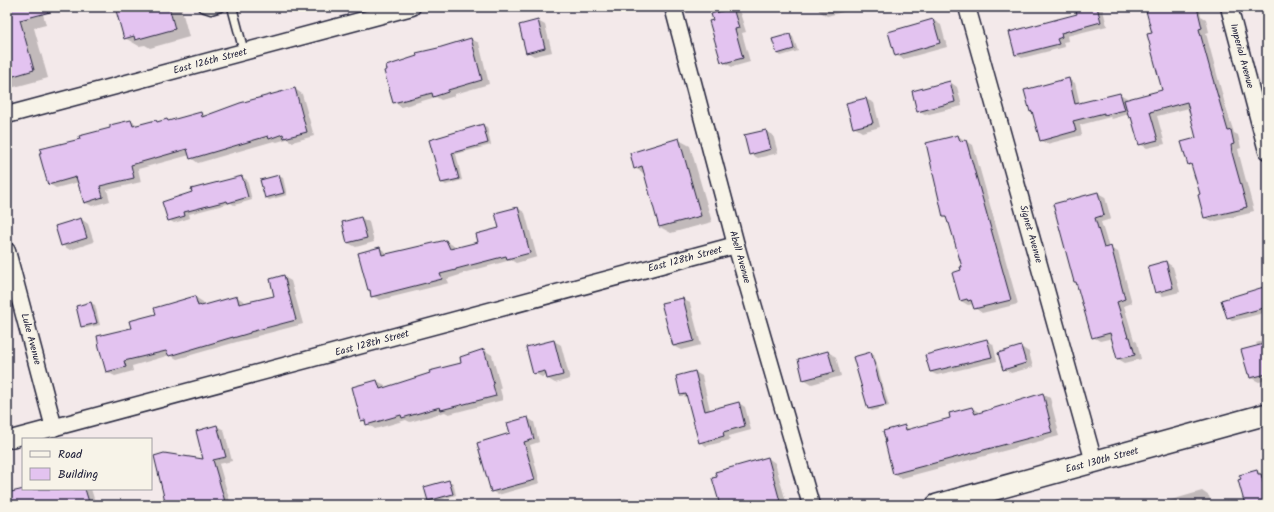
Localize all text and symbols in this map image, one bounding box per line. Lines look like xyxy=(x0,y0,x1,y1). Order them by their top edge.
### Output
street label: Imperial Avenue xyxy=(1226,22,1258,91)
street label: East 126th Street xyxy=(171,43,249,79)
street label: Signet Avenue xyxy=(1015,203,1047,265)
street label: Abell Avenue xyxy=(725,229,755,286)
street label: East 128th Street xyxy=(646,241,724,277)
street label: Luke Avenue xyxy=(16,311,46,367)
street label: East 128th Street xyxy=(333,325,411,361)
legend xyxy=(22,438,152,490)
street label: East 130th Street xyxy=(1064,443,1140,477)
text: Road xyxy=(58,445,83,464)
text: Building xyxy=(58,465,98,484)

